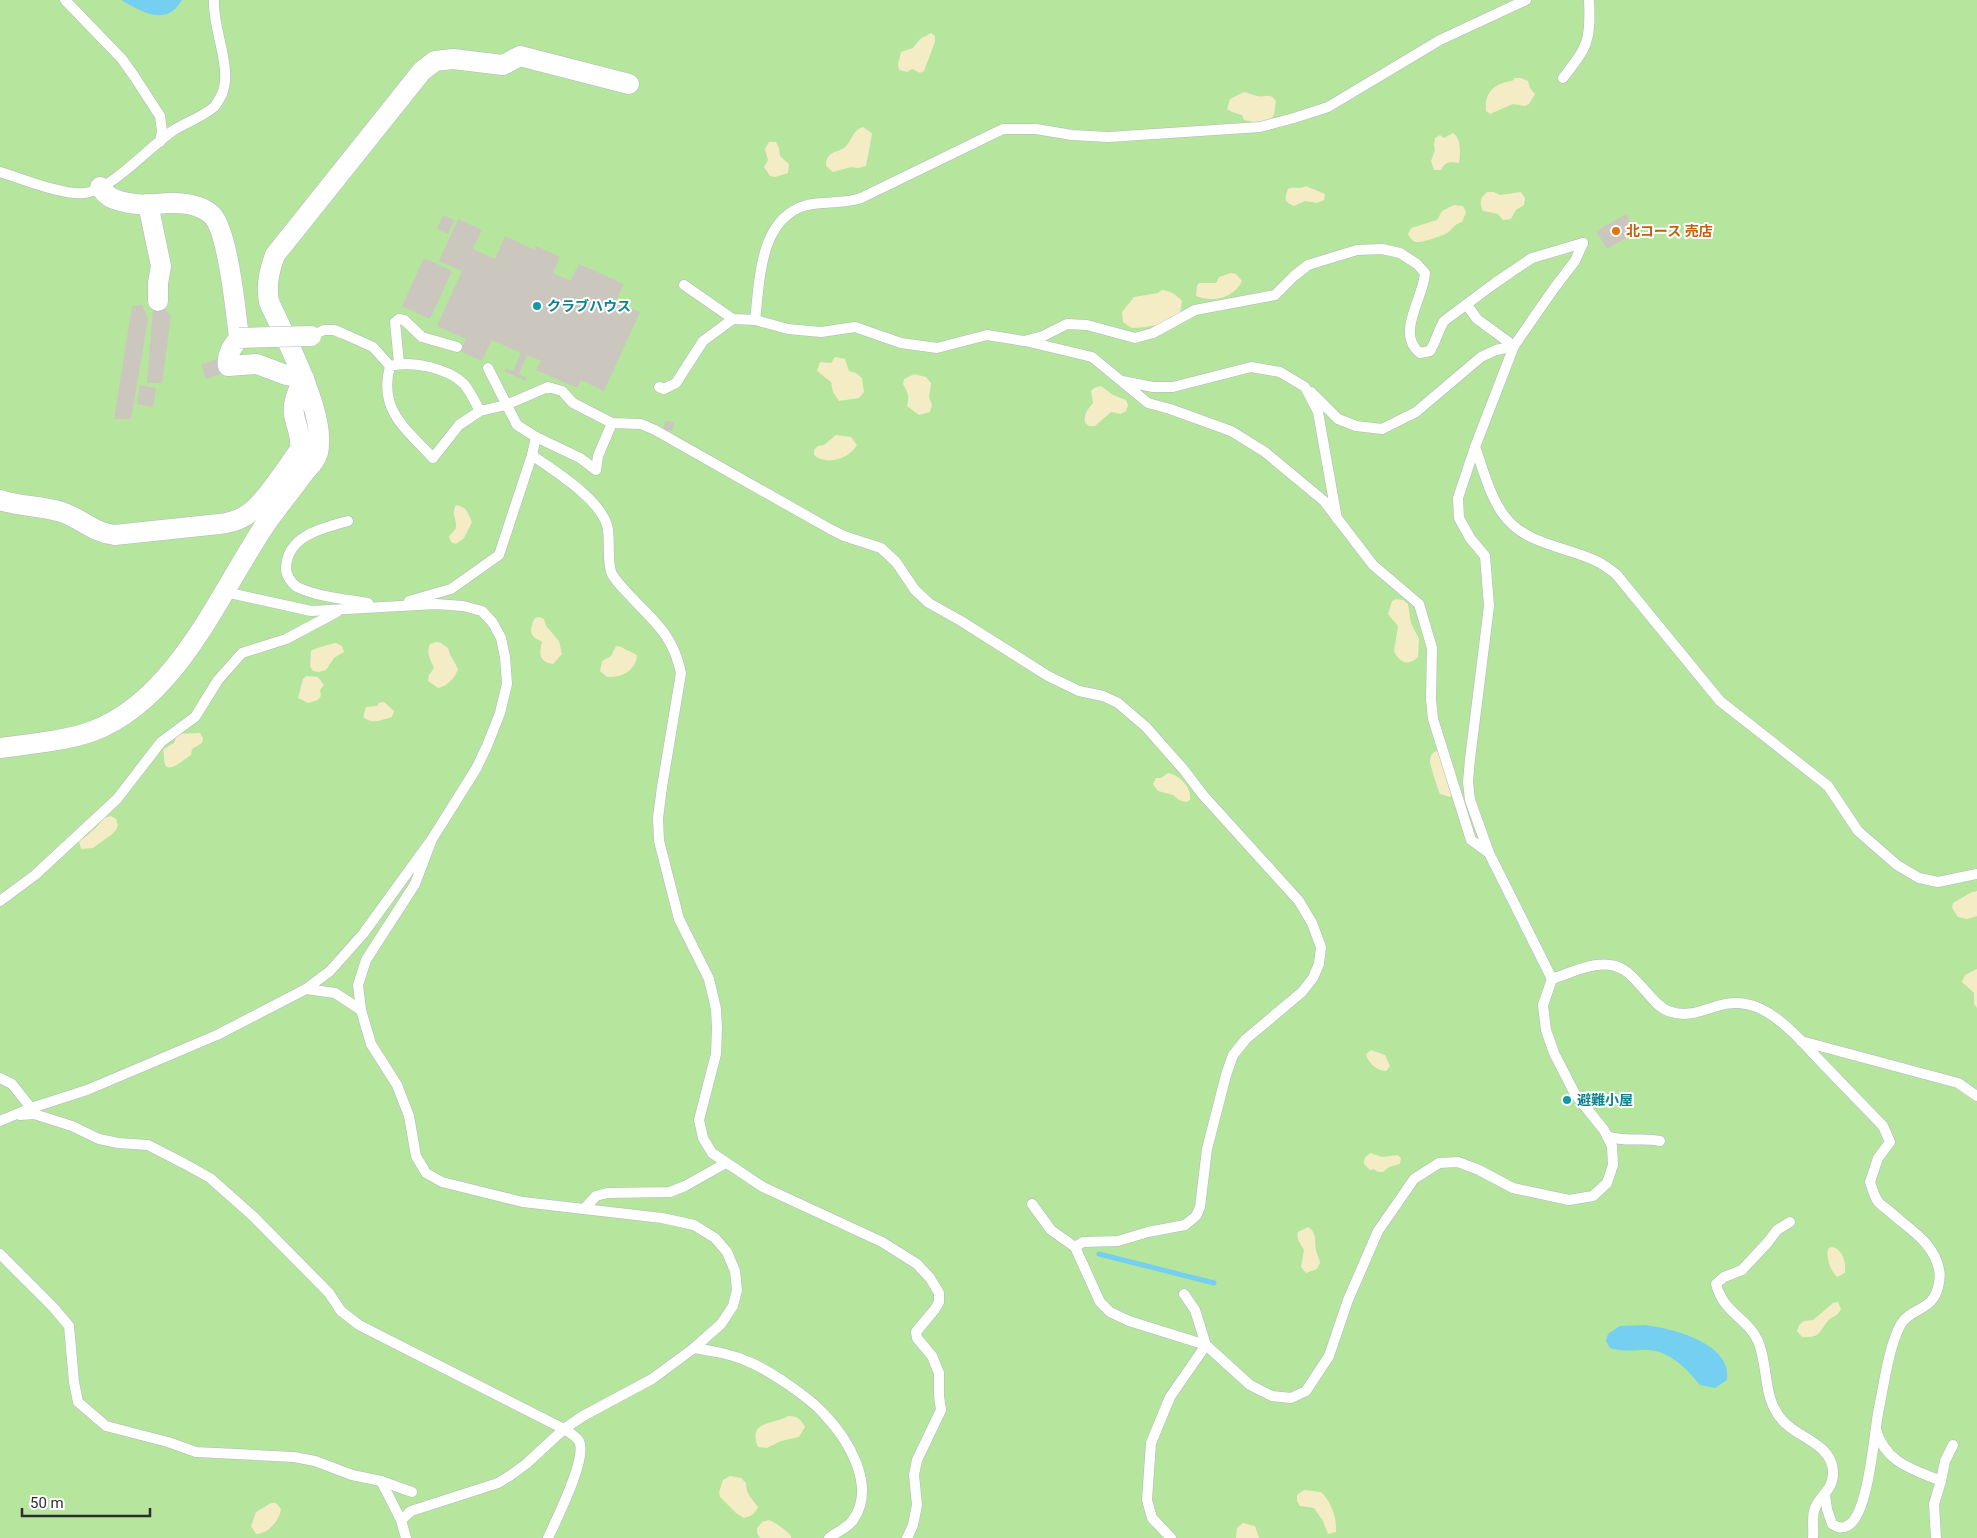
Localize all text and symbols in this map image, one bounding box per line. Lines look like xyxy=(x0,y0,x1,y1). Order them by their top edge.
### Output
place label: 北コース 売店 xyxy=(1626,223,1713,239)
marker: 北コース 売店 xyxy=(1610,225,1622,237)
place label: クラブハウス xyxy=(547,298,631,314)
marker: クラブハウス xyxy=(531,300,543,312)
place label: 避難小屋 xyxy=(1577,1092,1633,1108)
marker: 避難小屋 xyxy=(1561,1094,1573,1106)
scale bar xyxy=(22,1486,150,1518)
text: 50 m xyxy=(30,1494,64,1512)

